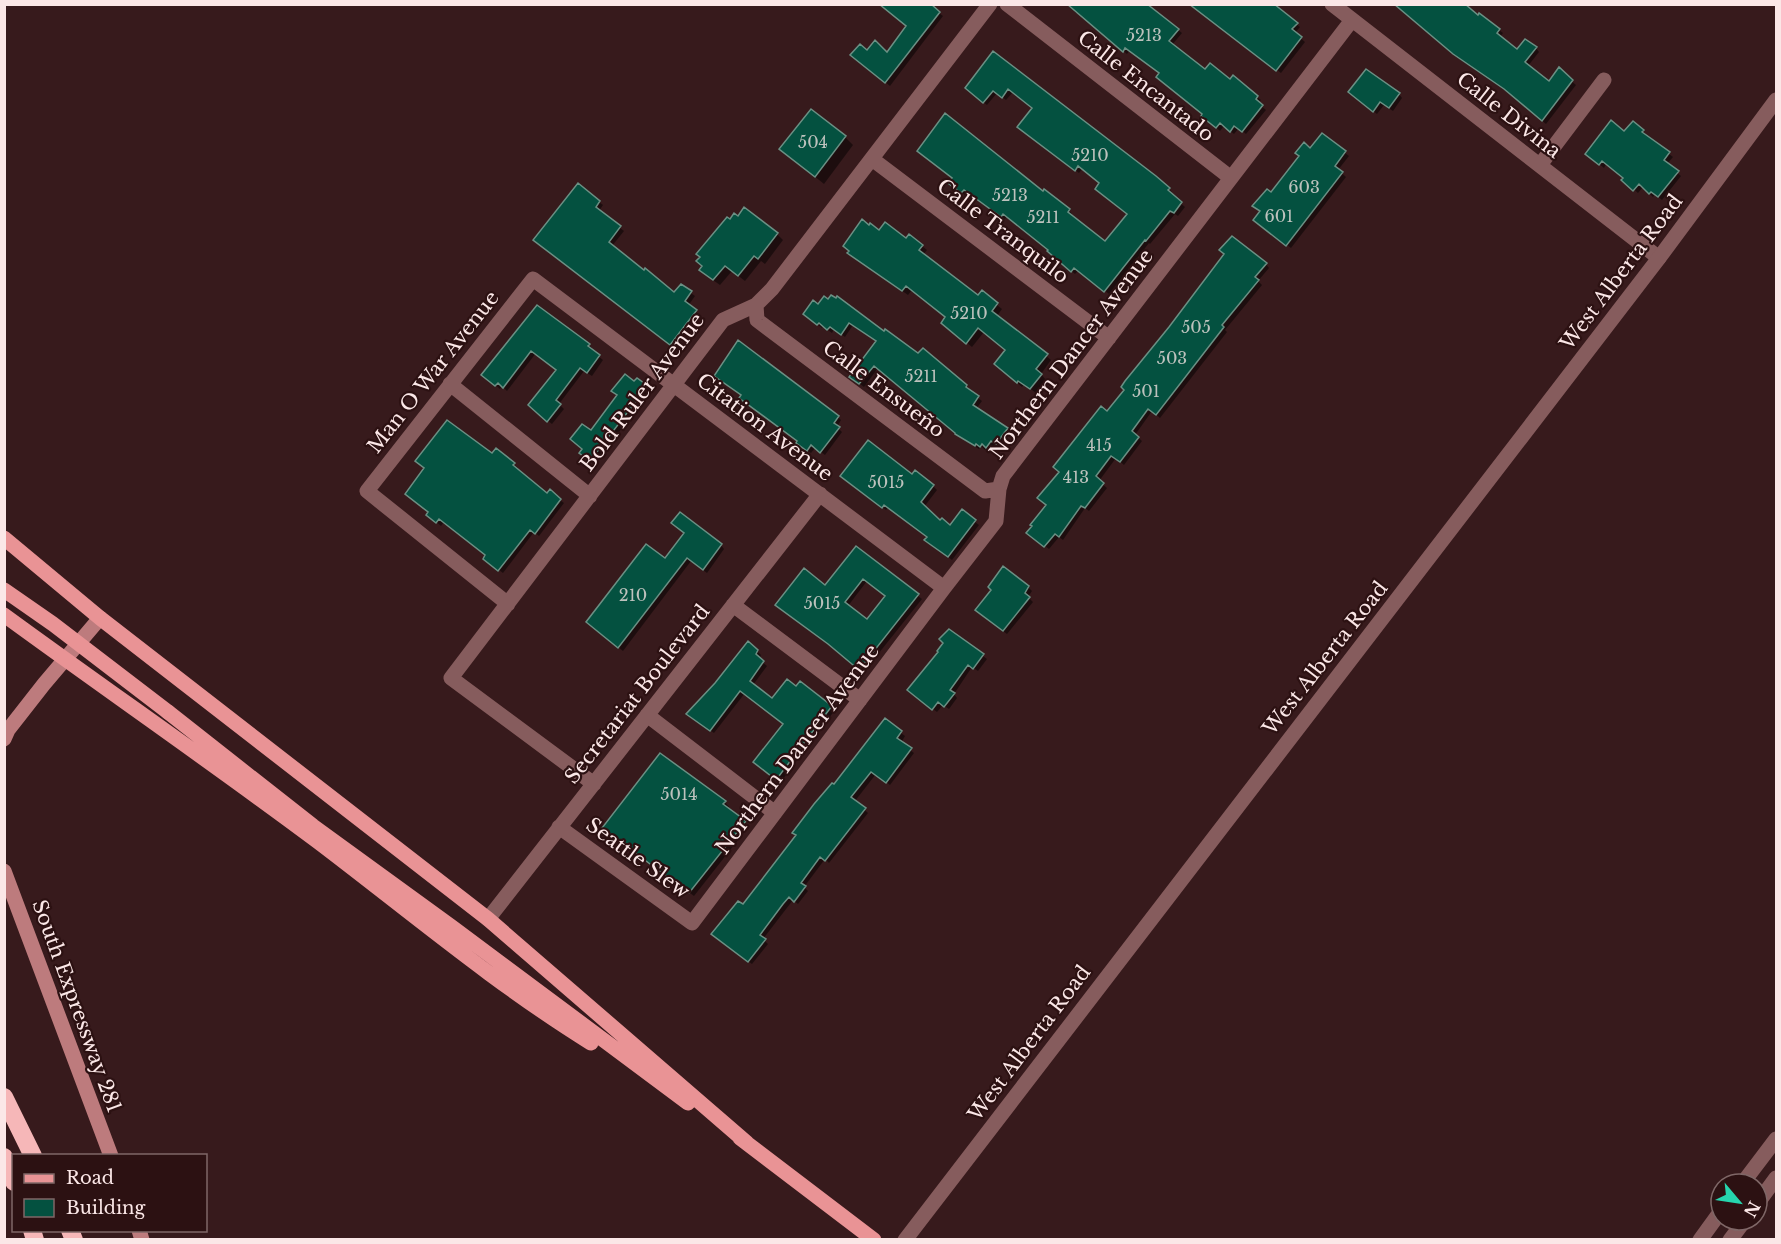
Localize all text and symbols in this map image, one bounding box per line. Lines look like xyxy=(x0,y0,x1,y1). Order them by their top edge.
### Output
street label: Calle Encantado xyxy=(1073,25,1219,147)
house number: 5213 xyxy=(1126,25,1162,45)
street label: Calle Divina xyxy=(1452,67,1567,164)
house number: 504 xyxy=(798,132,828,152)
house number: 5210 xyxy=(1071,145,1109,165)
street label: Calle Tranquilo xyxy=(932,174,1074,288)
house number: 603 xyxy=(1288,177,1320,197)
house number: 5213 xyxy=(992,185,1028,205)
street label: West Alberta Road xyxy=(1554,190,1687,355)
house number: 601 xyxy=(1265,206,1293,226)
house number: 5211 xyxy=(1026,207,1060,227)
street label: Northern Dancer Avenue xyxy=(984,244,1158,464)
street label: Man O War Avenue xyxy=(362,286,504,458)
house number: 5210 xyxy=(950,303,988,323)
street label: Bold Ruler Avenue xyxy=(575,308,709,476)
house number: 505 xyxy=(1181,317,1211,337)
street label: Calle Ensueño xyxy=(818,335,950,443)
house number: 503 xyxy=(1157,348,1187,368)
house number: 5211 xyxy=(904,366,938,386)
street label: Citation Avenue xyxy=(692,368,838,486)
house number: 501 xyxy=(1132,381,1160,401)
house number: 415 xyxy=(1086,435,1112,455)
house number: 413 xyxy=(1063,467,1089,487)
house number: 5015 xyxy=(868,472,904,492)
street label: West Alberta Road xyxy=(1257,576,1392,740)
house number: 210 xyxy=(619,585,647,605)
house number: 5015 xyxy=(804,593,840,613)
street label: Secretariat Boulevard xyxy=(560,600,714,788)
street label: Northern Dancer Avenue xyxy=(710,639,884,859)
house number: 5014 xyxy=(660,784,698,804)
street label: Seattle Slew xyxy=(582,812,694,904)
street label: South Expressway 281 xyxy=(27,896,127,1116)
street label: West Alberta Road xyxy=(962,961,1095,1126)
legend xyxy=(12,1154,207,1232)
text: Road xyxy=(66,1167,114,1189)
north arrow xyxy=(1709,1172,1769,1232)
text: Building xyxy=(66,1197,145,1219)
text: N xyxy=(1740,1198,1765,1221)

